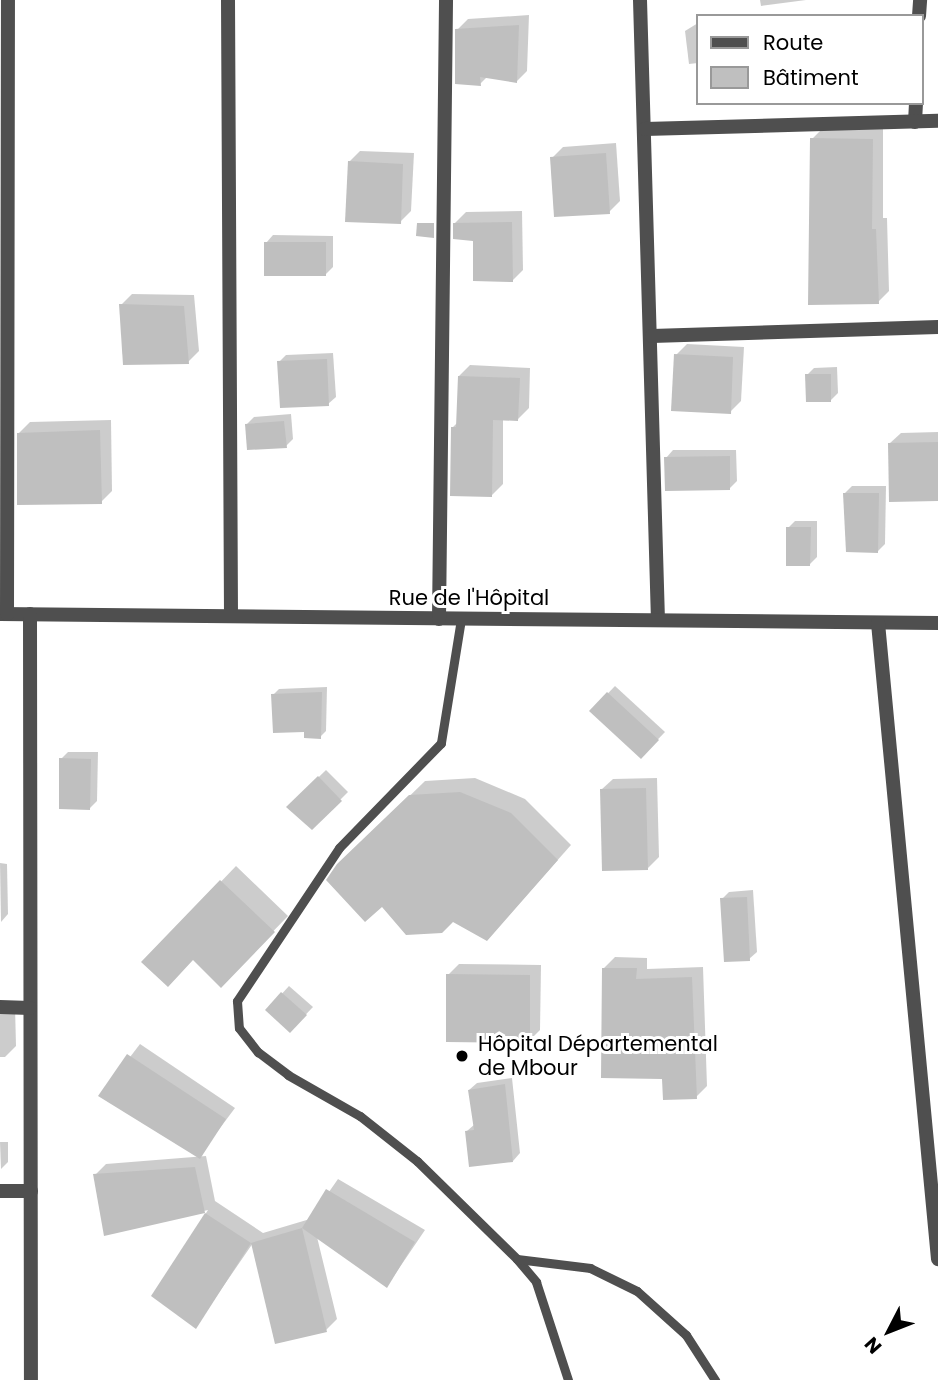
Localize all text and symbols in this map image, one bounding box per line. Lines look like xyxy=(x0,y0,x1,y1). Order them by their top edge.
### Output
legend xyxy=(696,14,924,105)
text: Route xyxy=(763,28,823,57)
text: Bâtiment xyxy=(763,63,859,92)
street label: Rue de l'Hôpital xyxy=(389,585,549,611)
place label: Hôpital Départemental de Mbour xyxy=(478,1031,718,1081)
marker: Hôpital Départemental de Mbour xyxy=(452,1046,472,1066)
north arrow xyxy=(854,1296,924,1366)
text: N xyxy=(858,1331,888,1360)

